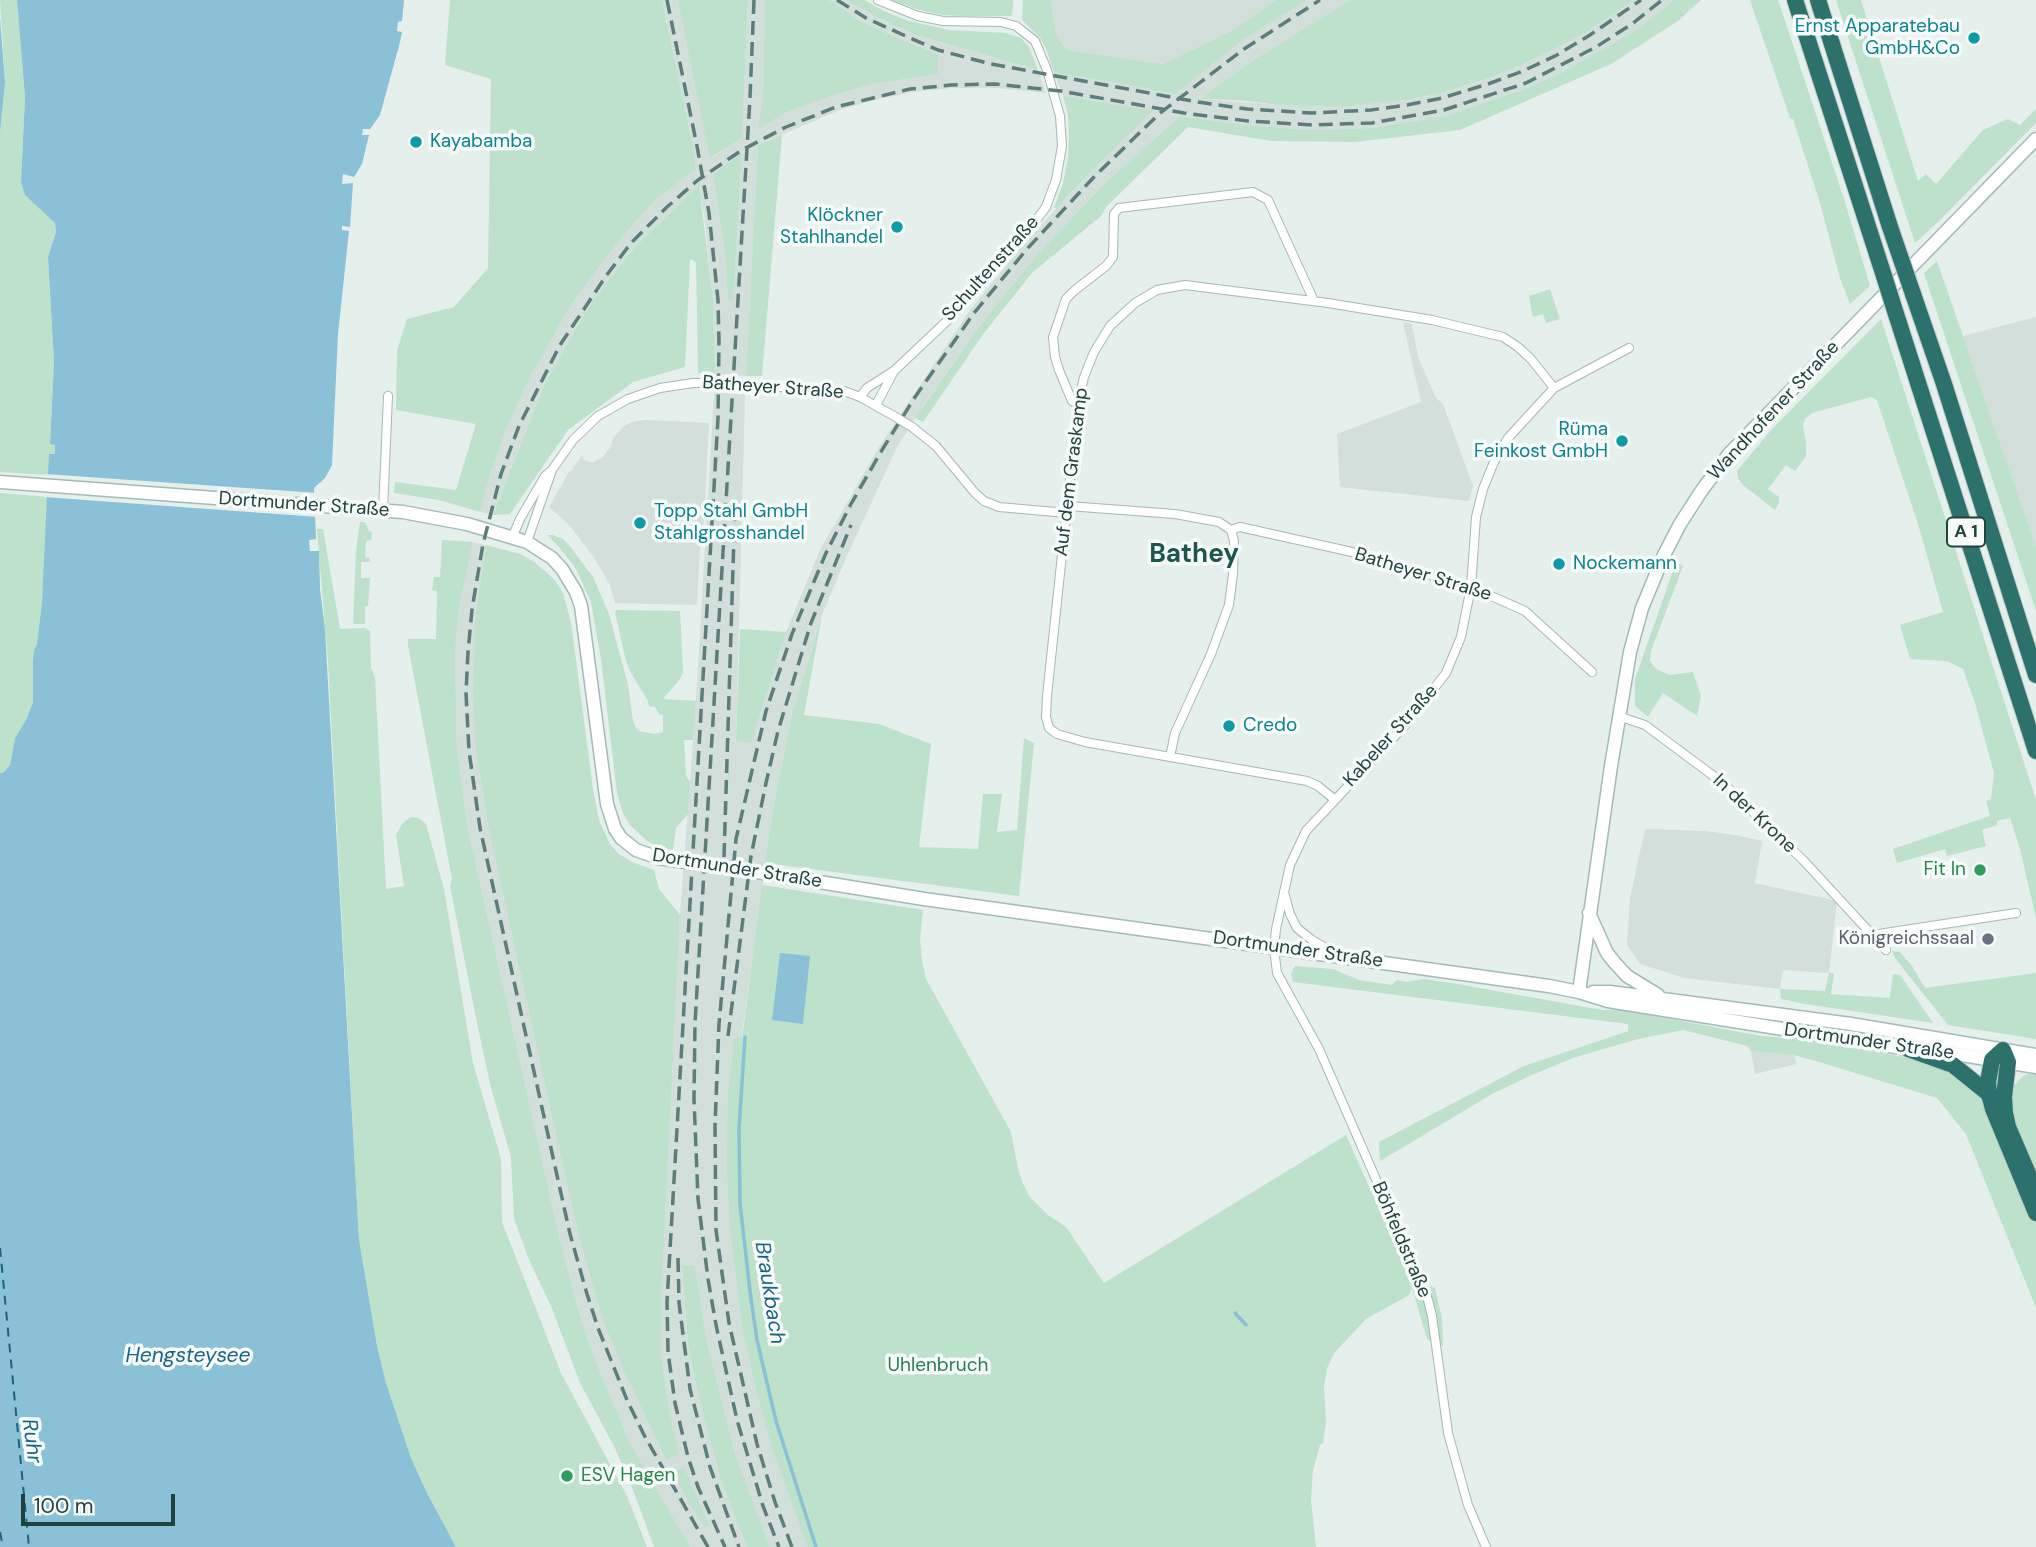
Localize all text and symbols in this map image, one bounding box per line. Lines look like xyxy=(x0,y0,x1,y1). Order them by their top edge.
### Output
place label: Ernst Apparatebau GmbH&Co xyxy=(1795,16,1960,60)
marker: Ernst Apparatebau GmbH&Co xyxy=(1966,30,1982,46)
place label: Kayabamba xyxy=(430,131,532,153)
marker: Kayabamba xyxy=(408,134,424,150)
place label: Klöckner Stahlhandel xyxy=(780,205,883,249)
street label: Schultenstraße xyxy=(938,212,1044,326)
marker: Klöckner Stahlhandel xyxy=(889,219,905,235)
street label: Wandhofener Straße xyxy=(1703,337,1845,485)
street label: Batheyer Straße xyxy=(701,372,845,404)
street label: Auf dem Graskamp xyxy=(1050,387,1094,557)
place label: Rüma Feinkost GmbH xyxy=(1474,419,1608,463)
marker: Rüma Feinkost GmbH xyxy=(1614,433,1630,449)
street label: Dortmunder Straße xyxy=(218,488,390,522)
place label: Topp Stahl GmbH Stahlgrosshandel xyxy=(654,501,808,545)
marker: Topp Stahl GmbH Stahlgrosshandel xyxy=(632,515,648,531)
road number: A 1 xyxy=(1947,518,1985,546)
district label: Bathey xyxy=(1149,539,1239,571)
street label: Batheyer Straße xyxy=(1352,543,1494,607)
place label: Nockemann xyxy=(1573,553,1677,575)
marker: Nockemann xyxy=(1551,556,1567,572)
street label: Kabeler Straße xyxy=(1339,680,1443,792)
place label: Credo xyxy=(1243,715,1297,737)
marker: Credo xyxy=(1221,718,1237,734)
street label: In der Krone xyxy=(1707,770,1801,858)
street label: Dortmunder Straße xyxy=(651,844,823,894)
place label: Fit In xyxy=(1923,859,1966,881)
marker: Fit In xyxy=(1972,862,1988,878)
street label: Dortmunder Straße xyxy=(1212,927,1384,973)
place label: Königreichssaal xyxy=(1838,928,1974,950)
marker: Königreichssaal xyxy=(1980,931,1996,947)
street label: Dortmunder Straße xyxy=(1783,1019,1955,1065)
street label: Böhfeldstraße xyxy=(1366,1179,1436,1301)
water label: Braukbach xyxy=(748,1240,790,1346)
water label: Hengsteysee xyxy=(125,1343,251,1369)
park label: Uhlenbruch xyxy=(888,1355,988,1377)
water label: Ruhr xyxy=(15,1417,47,1465)
place label: ESV Hagen xyxy=(581,1465,675,1487)
marker: ESV Hagen xyxy=(559,1468,575,1484)
scale bar xyxy=(24,1480,178,1524)
text: 100 m xyxy=(34,1492,94,1520)

